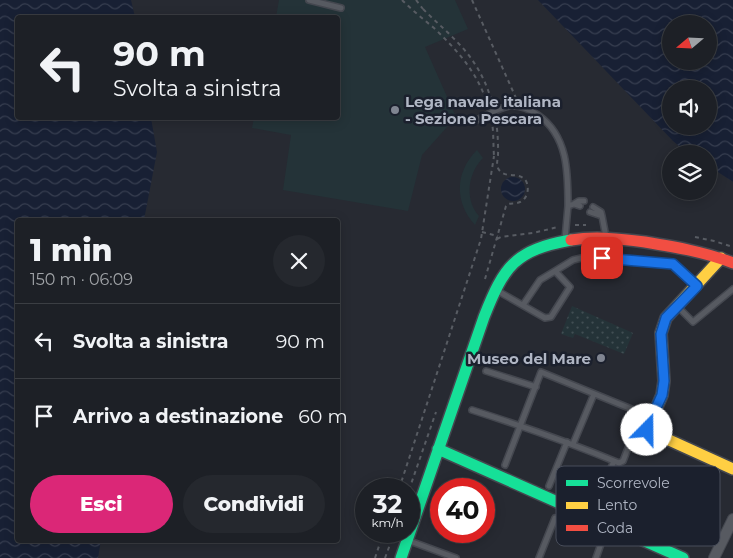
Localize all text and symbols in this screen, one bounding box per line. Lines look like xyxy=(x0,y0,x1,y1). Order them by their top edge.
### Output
north arrow xyxy=(662,15,718,70)
map controls xyxy=(662,15,717,200)
text: 90 m xyxy=(113,32,206,75)
icon: left xyxy=(30,35,95,100)
text: Svolta a sinistra xyxy=(113,75,281,102)
button: sound xyxy=(662,80,717,135)
place label: Lega navale italiana - Sezione Pescara xyxy=(405,92,561,128)
marker: Lega navale italiana - Sezione Pescara xyxy=(389,104,401,116)
button: layers xyxy=(662,145,717,200)
text: 1 min xyxy=(30,232,113,269)
button: close xyxy=(273,235,325,287)
pin xyxy=(581,237,623,279)
icon: arrive xyxy=(588,244,616,272)
text: 150 m · 06:09 xyxy=(30,270,133,289)
icon: left xyxy=(30,327,58,355)
text: Svolta a sinistra xyxy=(73,330,228,353)
text: 90 m xyxy=(276,330,325,353)
place label: Museo del Mare xyxy=(467,349,591,368)
marker: Museo del Mare xyxy=(595,352,607,364)
icon: arrive xyxy=(30,402,58,430)
position arrow xyxy=(620,403,672,455)
text: Arrivo a destinazione xyxy=(73,405,283,428)
text: 60 m xyxy=(298,405,348,428)
legend xyxy=(556,466,720,546)
text: Scorrevole xyxy=(597,474,670,492)
button: Esci xyxy=(30,475,173,533)
button: Condividi xyxy=(183,475,325,533)
speed limit sign: 40 xyxy=(430,478,495,543)
text: 32 xyxy=(373,489,402,519)
text: Lento xyxy=(597,496,637,514)
text: km/h xyxy=(371,515,404,530)
text: Coda xyxy=(597,519,633,537)

